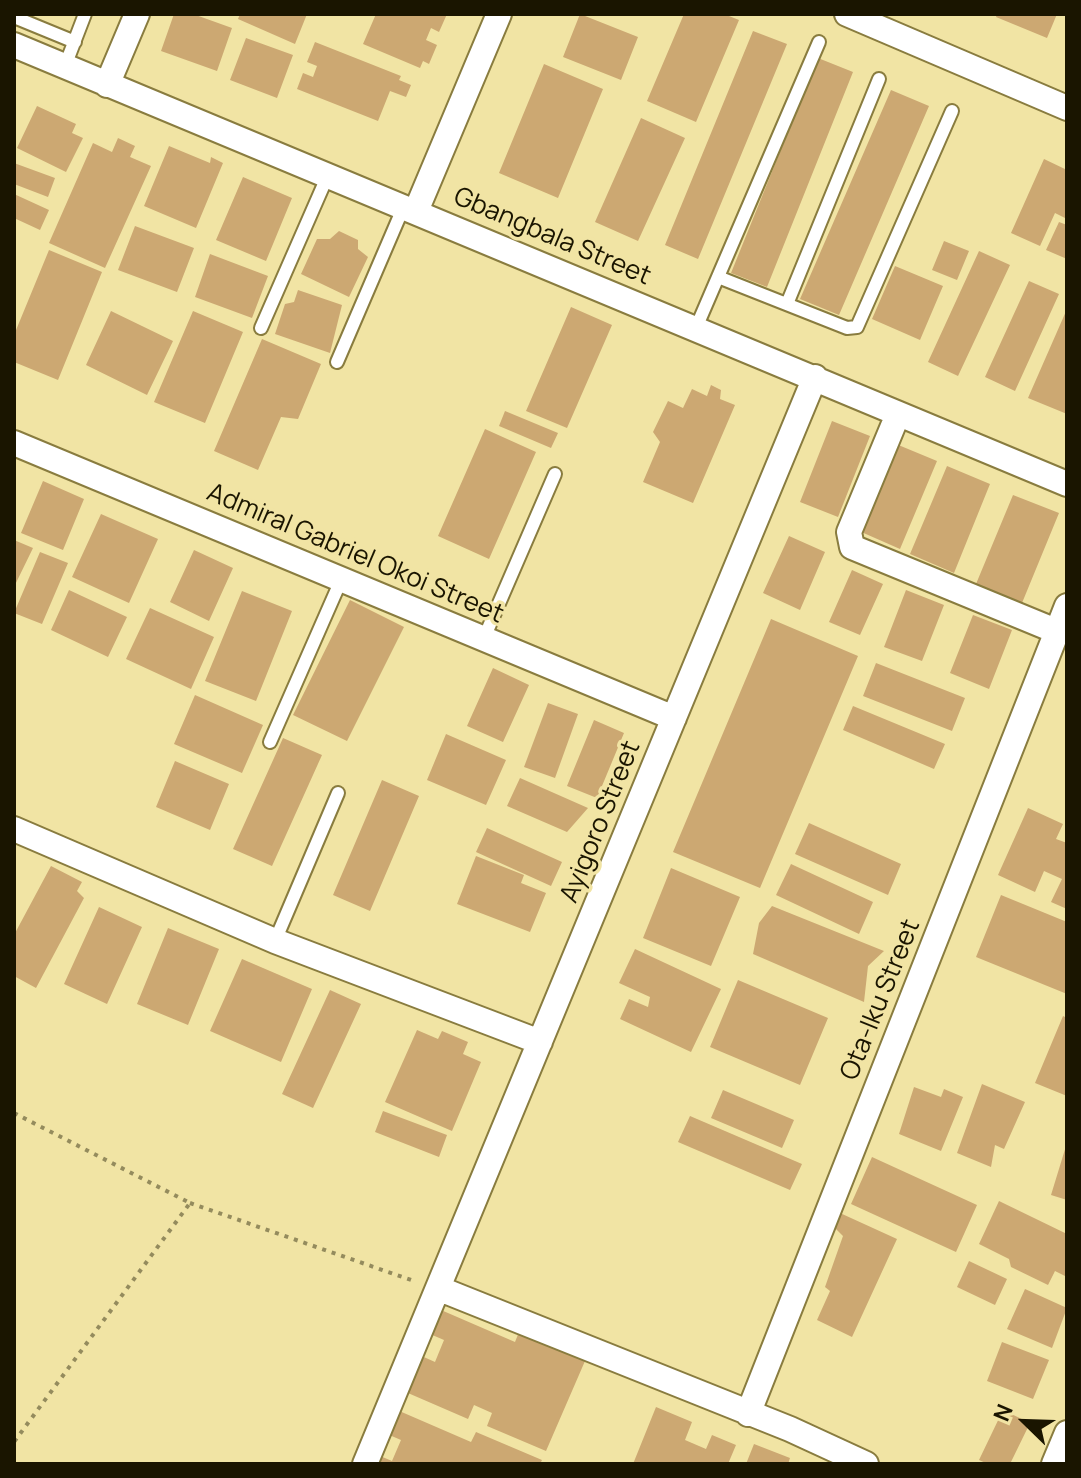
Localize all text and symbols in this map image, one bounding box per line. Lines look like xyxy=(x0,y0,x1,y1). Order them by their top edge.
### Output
street label: Gbangbala Street xyxy=(449,181,655,293)
street label: Admiral Gabriel Okoi Street xyxy=(202,477,508,631)
street label: Ayigoro Street xyxy=(554,737,648,907)
street label: Ota-Iku Street xyxy=(835,915,927,1085)
north arrow xyxy=(985,1382,1065,1462)
text: N xyxy=(986,1399,1020,1426)

